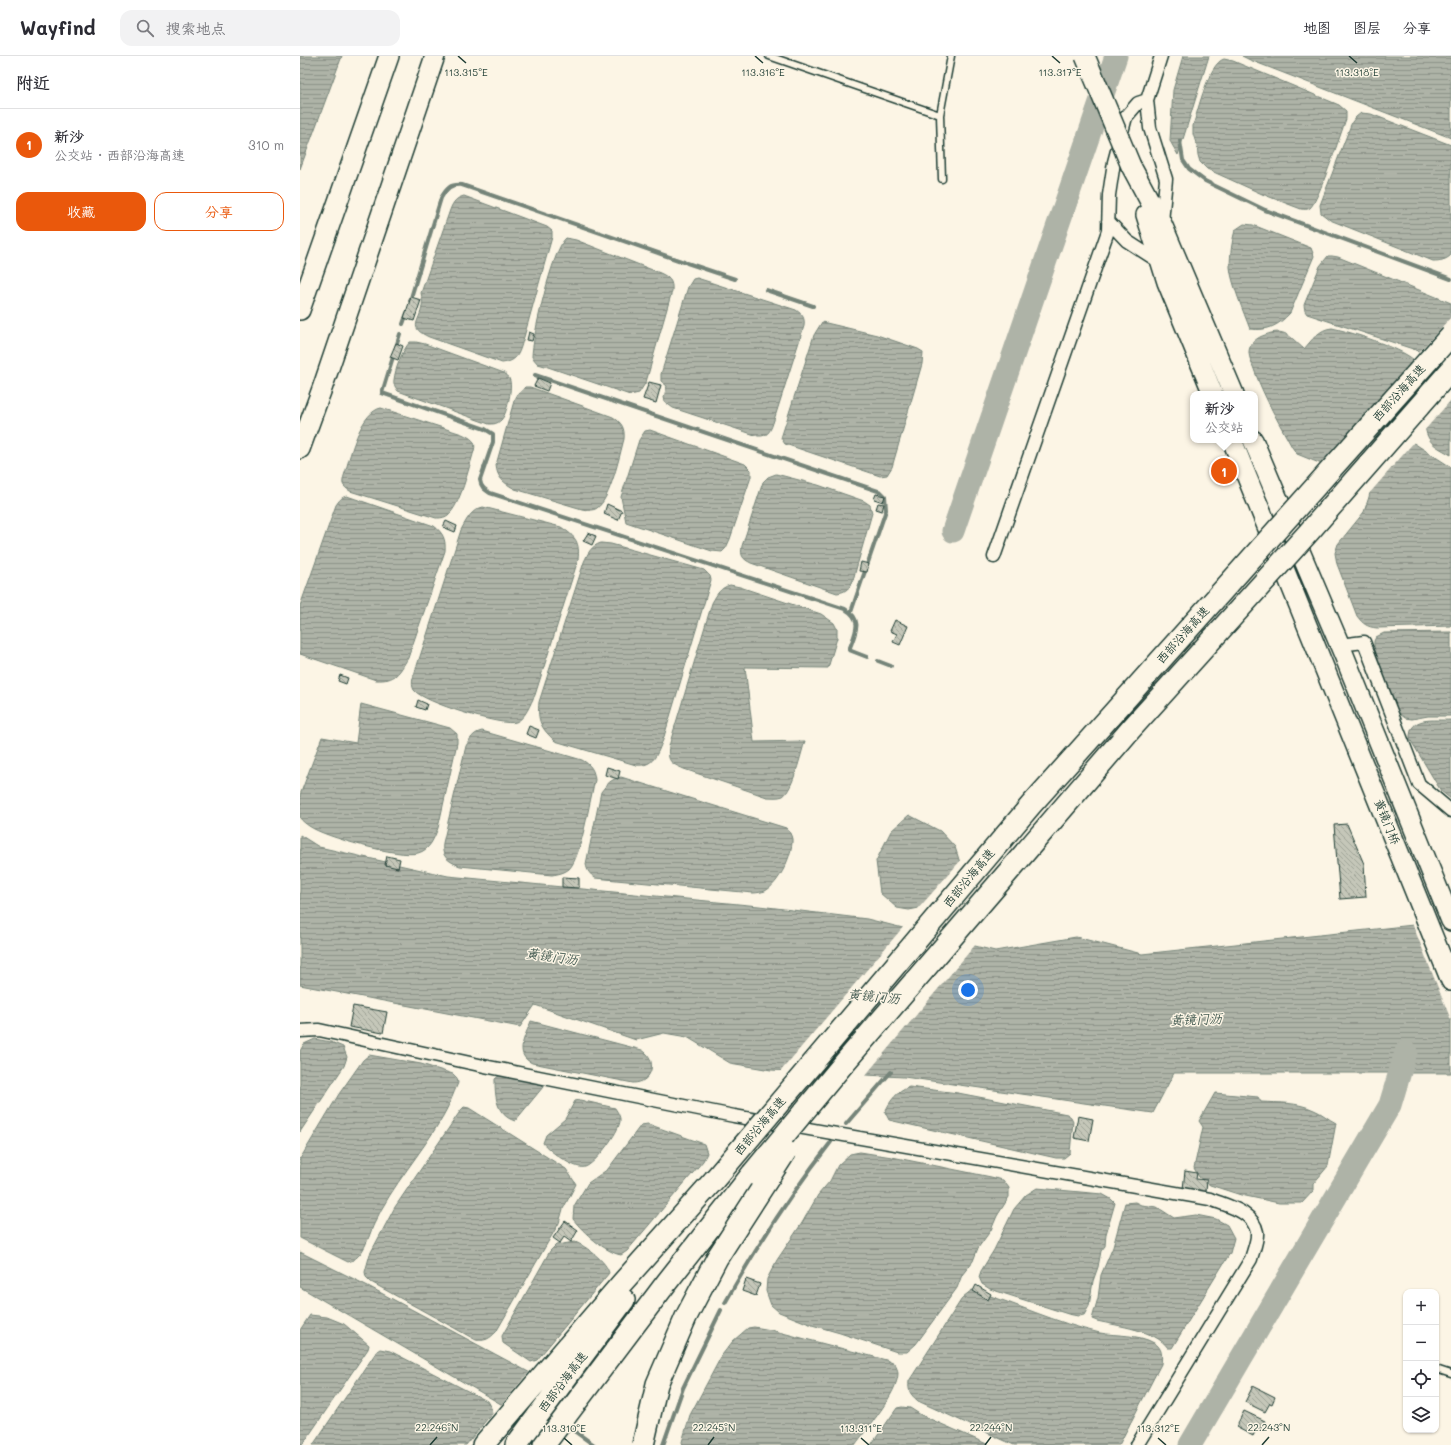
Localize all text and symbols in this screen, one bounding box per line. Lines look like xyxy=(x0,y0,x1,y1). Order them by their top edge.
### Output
search box xyxy=(120,10,400,46)
text: Wayfind xyxy=(20,15,96,40)
icon: search xyxy=(134,17,156,39)
text: 搜索地点 xyxy=(166,18,226,38)
text: 地图 xyxy=(1303,18,1331,37)
text: 图层 xyxy=(1353,18,1381,37)
text: 分享 xyxy=(1403,18,1431,37)
text: 113.315°E xyxy=(444,65,488,79)
text: 113.316°E xyxy=(741,65,785,79)
text: 113.317°E xyxy=(1038,65,1082,79)
text: 113.318°E xyxy=(1335,65,1379,79)
text: 附近 xyxy=(16,71,50,93)
text: 新沙 xyxy=(54,126,84,146)
text: 1 xyxy=(26,136,32,153)
text: 310 m xyxy=(248,136,284,153)
text: 公交站 · 西部沿海高速 xyxy=(54,146,185,163)
button: 收藏 xyxy=(16,192,146,231)
button: 分享 xyxy=(154,192,284,231)
street label: 西部沿海高速 xyxy=(1368,360,1428,424)
popup xyxy=(1190,391,1258,443)
text: 新沙 xyxy=(1204,398,1235,418)
text: 公交站 xyxy=(1204,418,1244,435)
pin: 1 xyxy=(1211,456,1237,486)
street label: 西部沿海高速 xyxy=(1152,602,1212,666)
street label: 黄镜门桥 xyxy=(1372,796,1405,848)
street label: 西部沿海高速 xyxy=(939,845,998,910)
water label: 黄镜门沥 xyxy=(525,943,581,968)
your location xyxy=(958,980,978,1000)
water label: 黄镜门沥 xyxy=(847,984,903,1007)
water label: 黄镜门沥 xyxy=(1170,1009,1224,1028)
street label: 西部沿海高速 xyxy=(730,1093,789,1158)
map controls xyxy=(1403,1289,1439,1433)
button: + xyxy=(1403,1289,1439,1325)
button: − xyxy=(1403,1325,1439,1361)
street label: 西部沿海高速 xyxy=(534,1348,590,1415)
button: locate xyxy=(1403,1361,1439,1397)
button: layers xyxy=(1403,1397,1439,1433)
text: 22.246°N xyxy=(416,1420,458,1434)
text: 22.245°N xyxy=(693,1420,735,1434)
text: 22.244°N xyxy=(970,1420,1012,1434)
text: 22.243°N xyxy=(1248,1420,1290,1434)
text: 113.310°E xyxy=(542,1421,586,1435)
text: 113.311°E xyxy=(840,1421,882,1435)
text: 113.312°E xyxy=(1136,1421,1180,1435)

